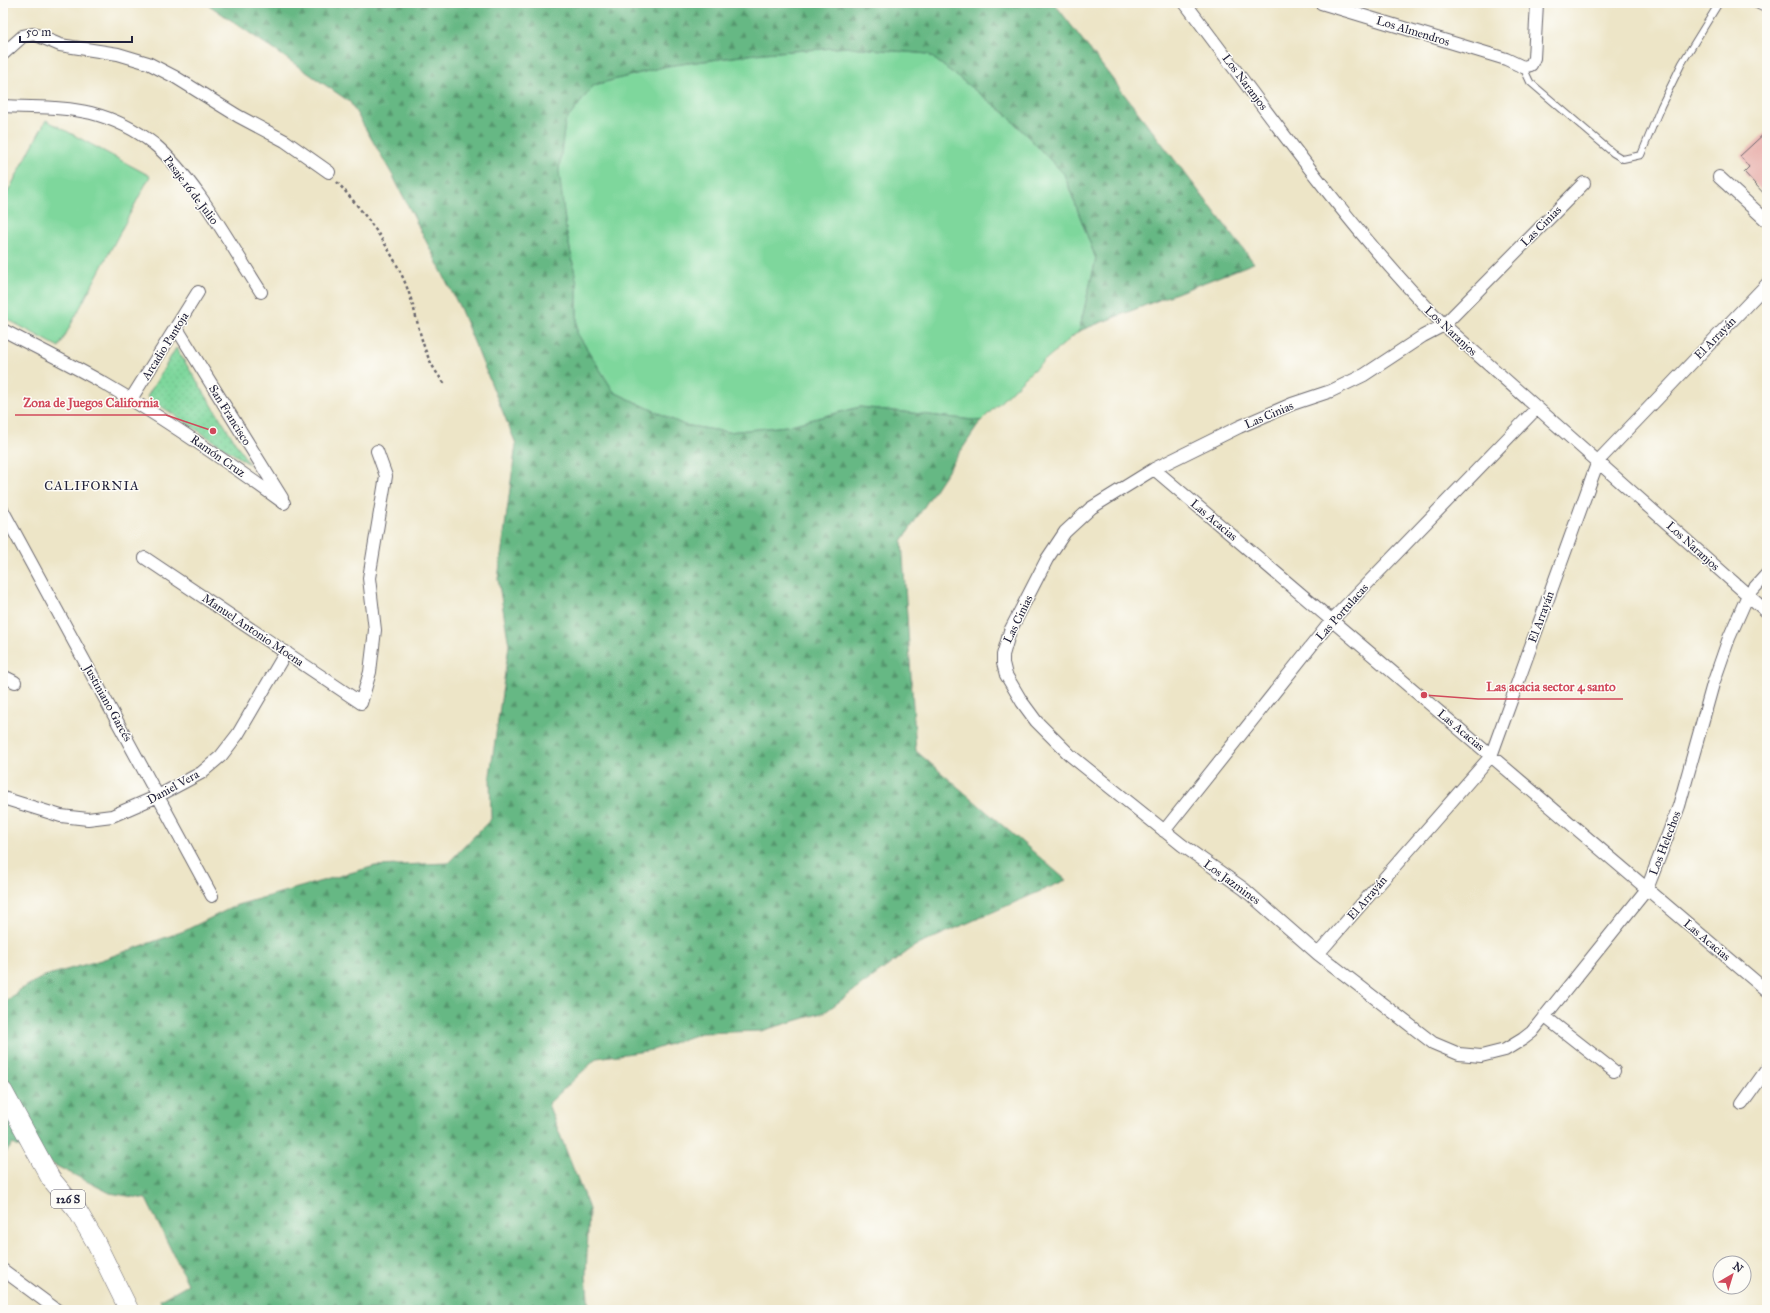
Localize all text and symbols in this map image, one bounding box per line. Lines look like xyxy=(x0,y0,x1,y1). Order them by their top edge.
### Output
street label: Los Almendros xyxy=(1375,13,1451,49)
scale bar xyxy=(20,18,132,44)
text: 50 m xyxy=(26,25,51,39)
street label: Los Naranjos xyxy=(1219,51,1271,113)
street label: Pasaje 16 de Julio xyxy=(160,153,221,228)
street label: Las Cinias xyxy=(1518,203,1564,249)
street label: Los Naranjos xyxy=(1422,303,1480,359)
street label: Arcadio Pantoja xyxy=(138,309,192,383)
street label: El Arrayán xyxy=(1691,314,1739,362)
street label: San Francisco xyxy=(206,382,254,448)
callout: Zona de Juegos California xyxy=(15,390,166,415)
text: Zona de Juegos California xyxy=(23,395,159,411)
street label: Las Cinias xyxy=(1243,398,1295,432)
street label: Ramón Cruz xyxy=(188,432,248,480)
district label: CALIFORNIA xyxy=(44,478,140,494)
street label: Las Acacias xyxy=(1188,496,1240,544)
street label: Los Naranjos xyxy=(1664,519,1722,573)
street label: Las Portulacas xyxy=(1313,581,1371,643)
street label: El Arrayán xyxy=(1525,589,1557,645)
street label: Manuel Antonio Moena xyxy=(200,591,307,670)
street label: Las Cinias xyxy=(1000,593,1036,645)
street label: Justiniano Garcés xyxy=(79,660,135,744)
callout: Las acacia sector 4 santo xyxy=(1478,674,1623,699)
text: Las acacia sector 4 santo xyxy=(1486,679,1616,695)
street label: Las Acacias xyxy=(1435,706,1487,754)
street label: Daniel Vera xyxy=(145,767,202,807)
street label: Los Helechos xyxy=(1646,809,1684,877)
street label: Los Jazmines xyxy=(1200,857,1263,908)
street label: El Arrayán xyxy=(1344,873,1390,923)
street label: Las Acacias xyxy=(1681,916,1733,964)
road number: 126 S xyxy=(51,1190,85,1208)
north arrow xyxy=(1712,1255,1752,1295)
text: N xyxy=(1730,1260,1746,1276)

